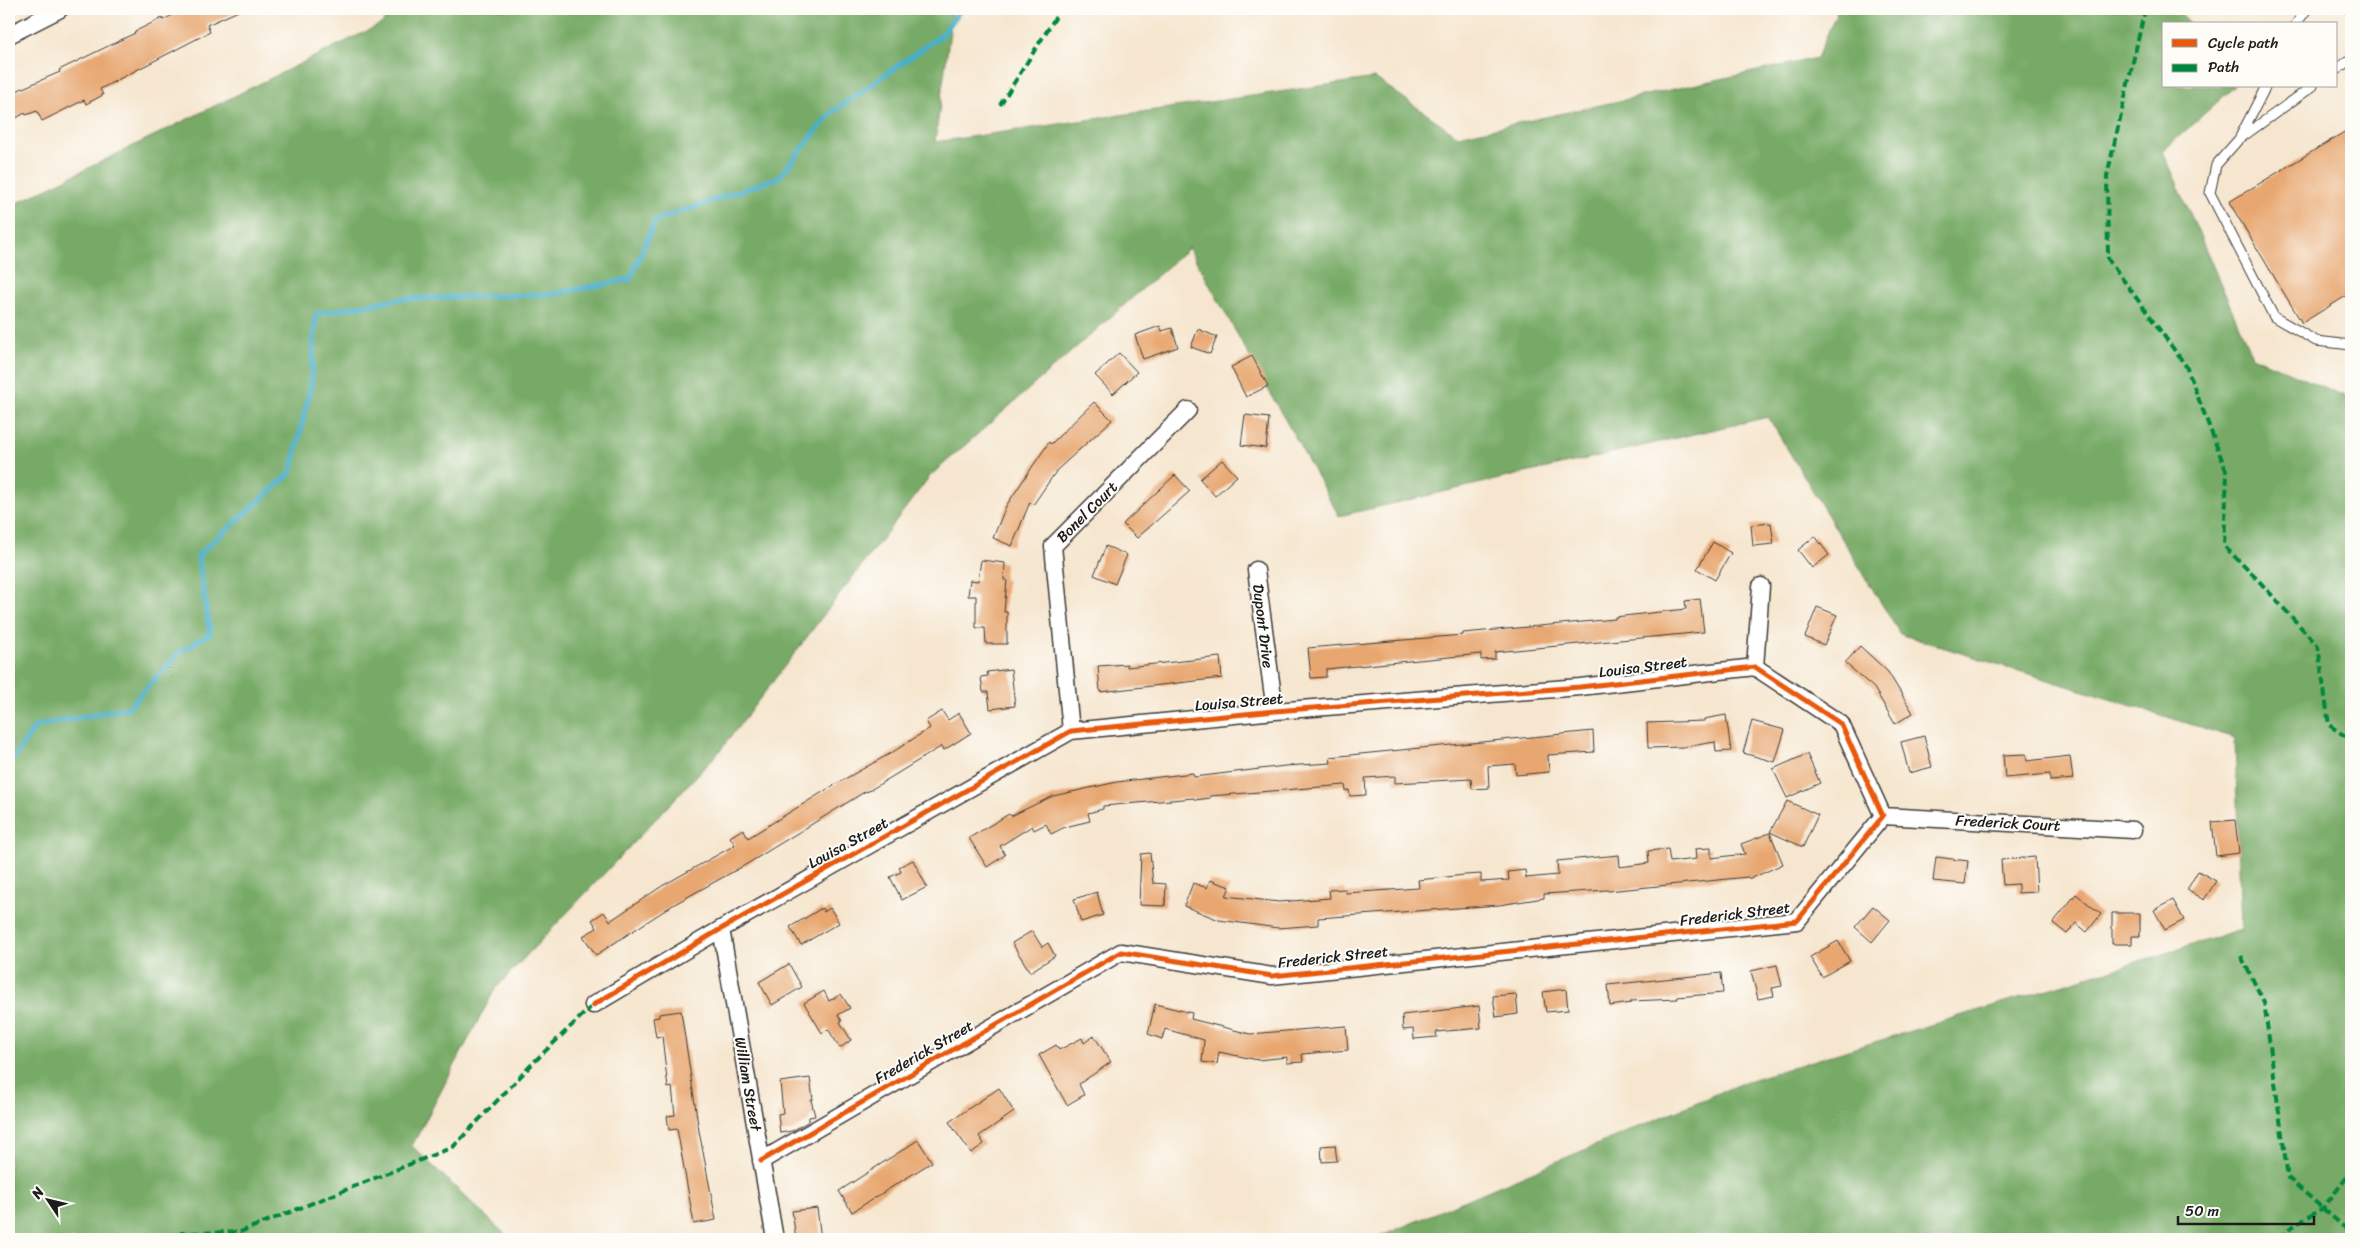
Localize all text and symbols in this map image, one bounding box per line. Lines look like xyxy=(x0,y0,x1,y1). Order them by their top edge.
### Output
legend xyxy=(2162,22,2338,88)
text: Cycle path xyxy=(2208,30,2279,56)
text: Path xyxy=(2208,54,2239,80)
street label: Bonel Court xyxy=(1050,475,1124,549)
street label: Dupont Drive xyxy=(1245,582,1281,670)
street label: Louisa Street xyxy=(1597,649,1689,685)
street label: Louisa Street xyxy=(1194,685,1285,719)
street label: Frederick Court xyxy=(1955,807,2062,839)
street label: Louisa Street xyxy=(803,810,893,876)
street label: Frederick Street xyxy=(1678,894,1792,934)
street label: Frederick Street xyxy=(1276,938,1390,976)
street label: Frederick Street xyxy=(869,1013,979,1091)
street label: William Street xyxy=(727,1035,769,1134)
north arrow xyxy=(22,1176,72,1226)
text: N xyxy=(24,1181,51,1205)
scale bar xyxy=(2178,1193,2314,1225)
text: 50 m xyxy=(2185,1198,2220,1224)

